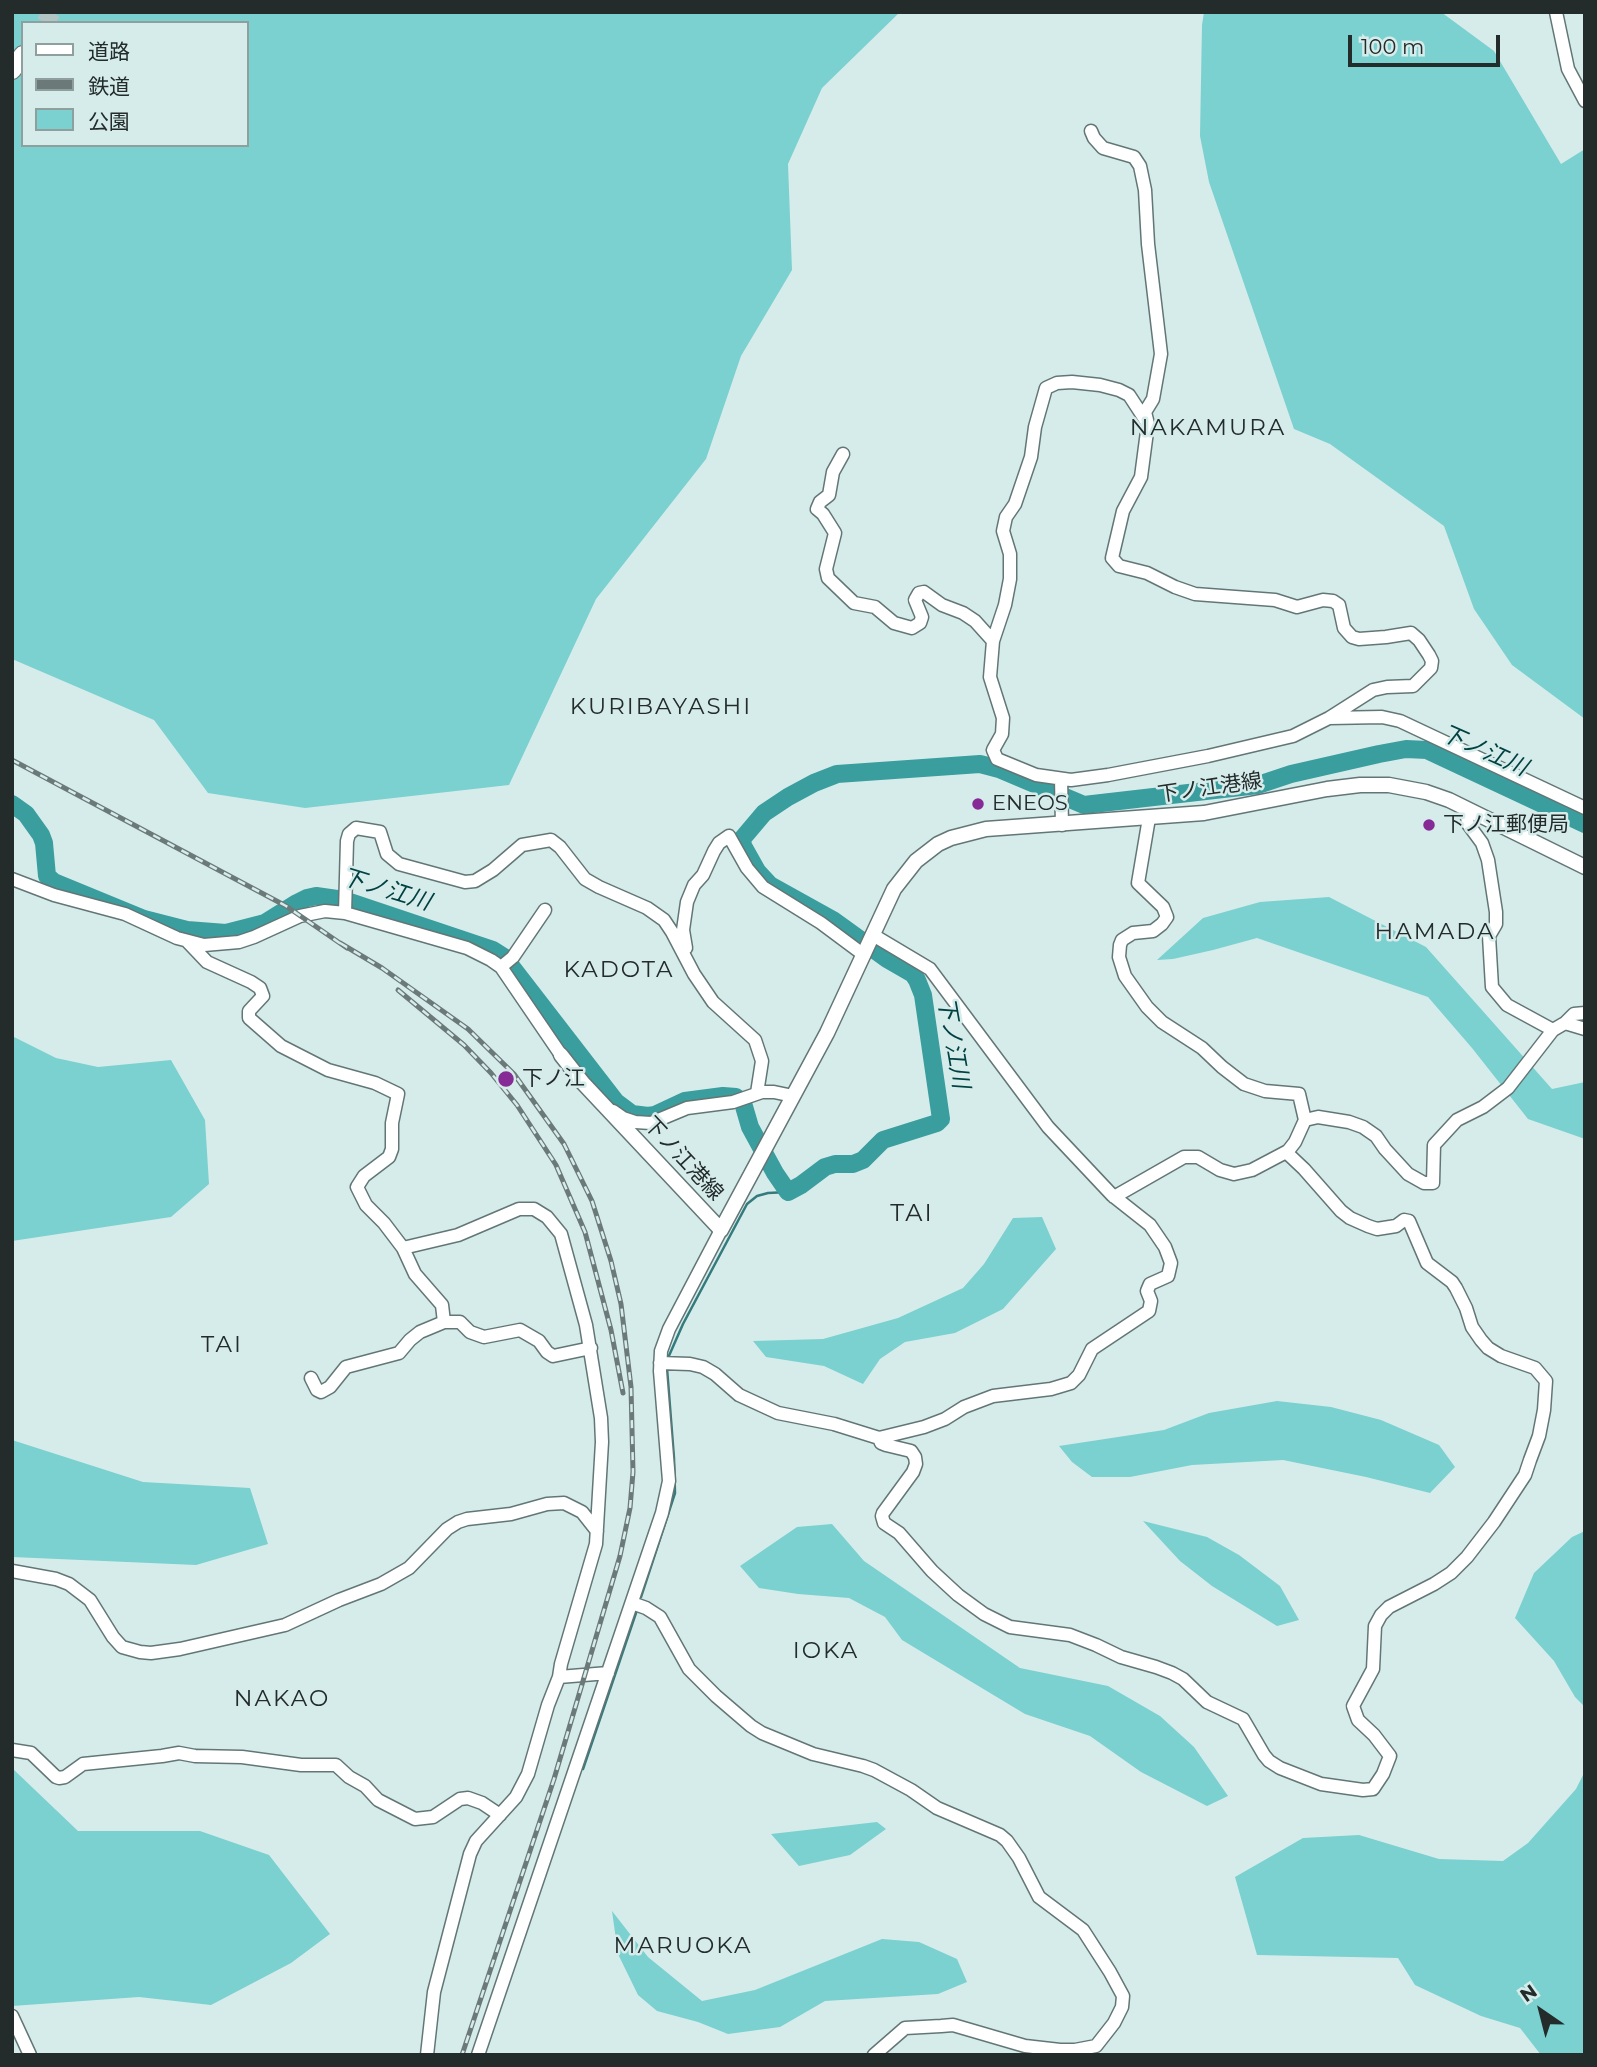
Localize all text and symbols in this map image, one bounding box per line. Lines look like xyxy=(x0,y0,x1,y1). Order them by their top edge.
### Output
legend xyxy=(21,21,248,147)
scale bar xyxy=(1352,21,1504,65)
text: 100 m xyxy=(1361,34,1424,59)
text: 道路 xyxy=(88,39,130,64)
text: 鉄道 xyxy=(88,74,130,99)
text: 公園 xyxy=(88,109,130,134)
district label: NAKAMURA xyxy=(1131,414,1285,442)
district label: KURIBAYASHI xyxy=(571,693,751,721)
water label: 下ノ江川 xyxy=(1436,720,1532,782)
street label: 下ノ江港線 xyxy=(1156,768,1264,808)
place label: ENEOS xyxy=(992,791,1068,817)
marker: ENEOS xyxy=(970,796,986,812)
place label: 下ノ江郵便局 xyxy=(1443,812,1569,838)
marker: 下ノ江郵便局 xyxy=(1421,817,1437,833)
water label: 下ノ江川 xyxy=(338,863,434,917)
district label: HAMADA xyxy=(1375,918,1495,946)
district label: KADOTA xyxy=(564,956,674,984)
water label: 下ノ江川 xyxy=(931,995,975,1091)
place label: 下ノ江 xyxy=(522,1066,585,1092)
marker: 下ノ江 xyxy=(496,1069,516,1089)
street label: 下ノ江港線 xyxy=(638,1112,728,1206)
district label: TAI xyxy=(891,1200,933,1228)
district label: TAI xyxy=(201,1331,243,1359)
district label: IOKA xyxy=(793,1637,859,1665)
district label: NAKAO xyxy=(234,1685,330,1713)
district label: MARUOKA xyxy=(614,1932,752,1960)
north arrow xyxy=(1506,1976,1576,2046)
text: N xyxy=(1516,1980,1542,2007)

